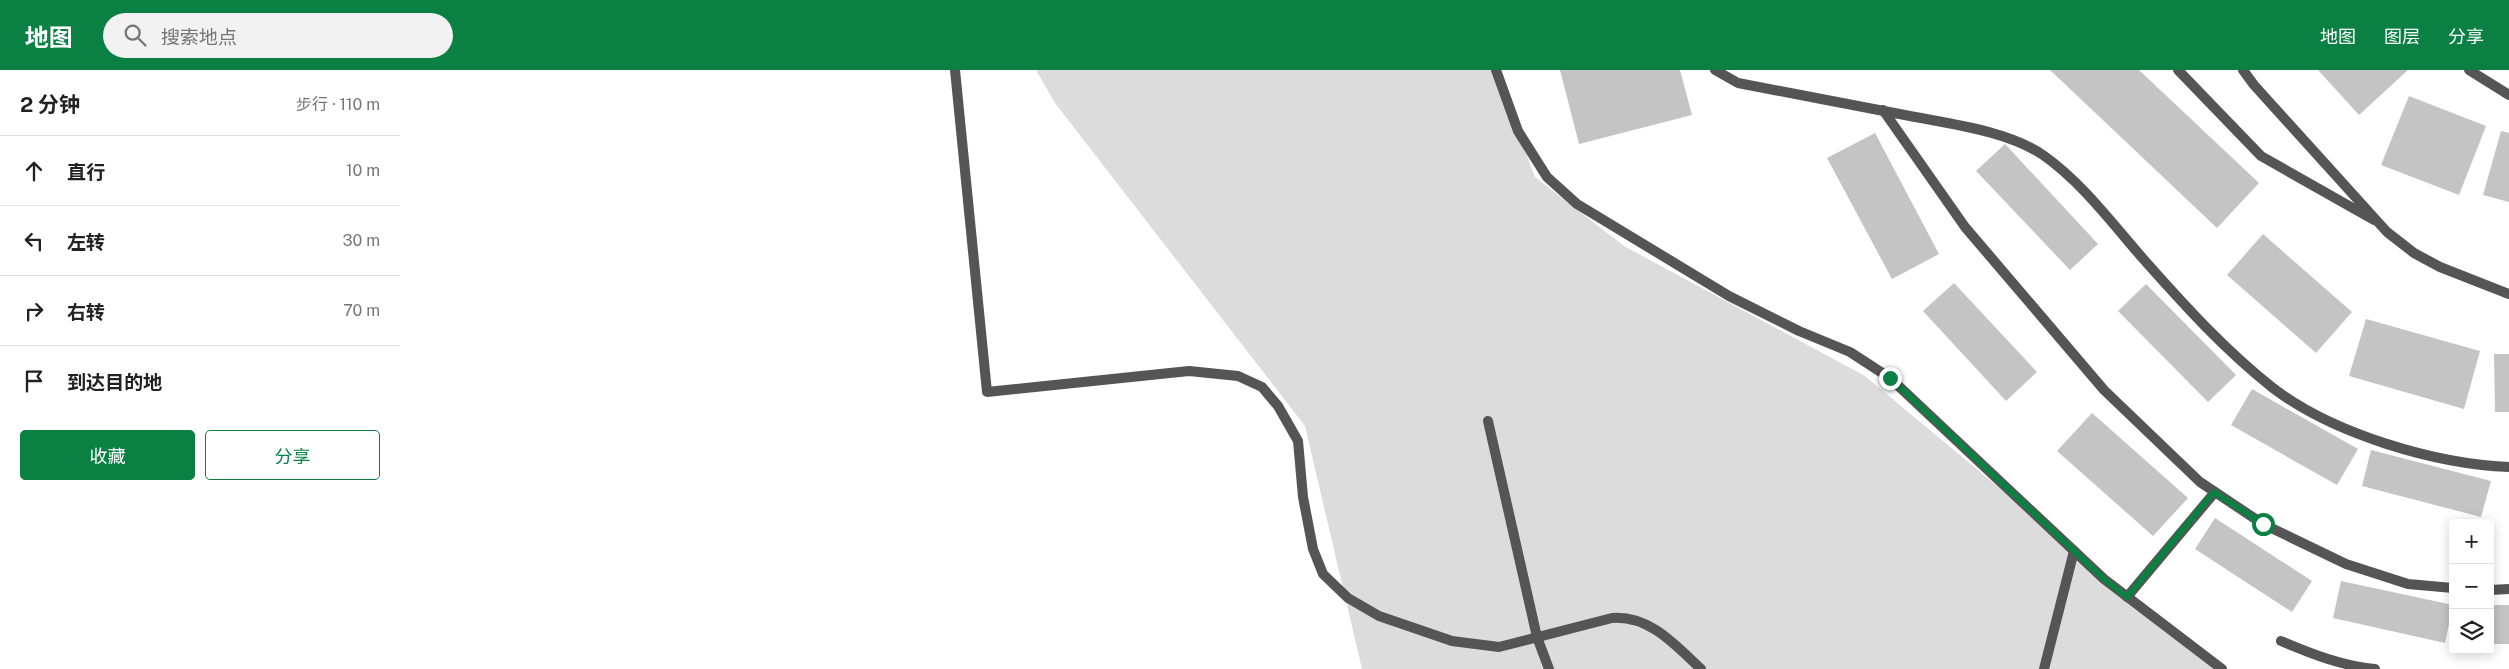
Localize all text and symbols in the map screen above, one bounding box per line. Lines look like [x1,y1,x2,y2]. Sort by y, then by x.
search box [103,13,453,58]
icon: search [121,21,149,49]
text: 地图 [25,23,73,51]
text: 搜索地点 [161,26,237,48]
text: 地图 [2320,26,2356,47]
text: 图层 [2384,26,2420,47]
text: 分享 [2448,26,2484,47]
text: 2 分钟 [20,92,80,117]
text: 步行 · 110 m [296,95,380,114]
icon: ahead [20,157,48,185]
text: 直行 [67,161,105,183]
text: 10 m [346,161,380,180]
icon: left [20,227,48,255]
text: 左转 [67,231,105,253]
text: 30 m [343,231,380,250]
icon: right [20,297,48,325]
text: 右转 [67,301,105,323]
text: 70 m [343,301,380,320]
icon: arrive [20,367,48,395]
route end [1879,367,1902,390]
text: 到达目的地 [67,371,162,393]
button: 收藏 [20,430,195,480]
button: 分享 [205,430,380,480]
route start [2252,513,2275,536]
map controls [2449,519,2494,654]
button: + [2449,519,2494,564]
button: − [2449,564,2494,609]
button: layers [2449,609,2494,654]

